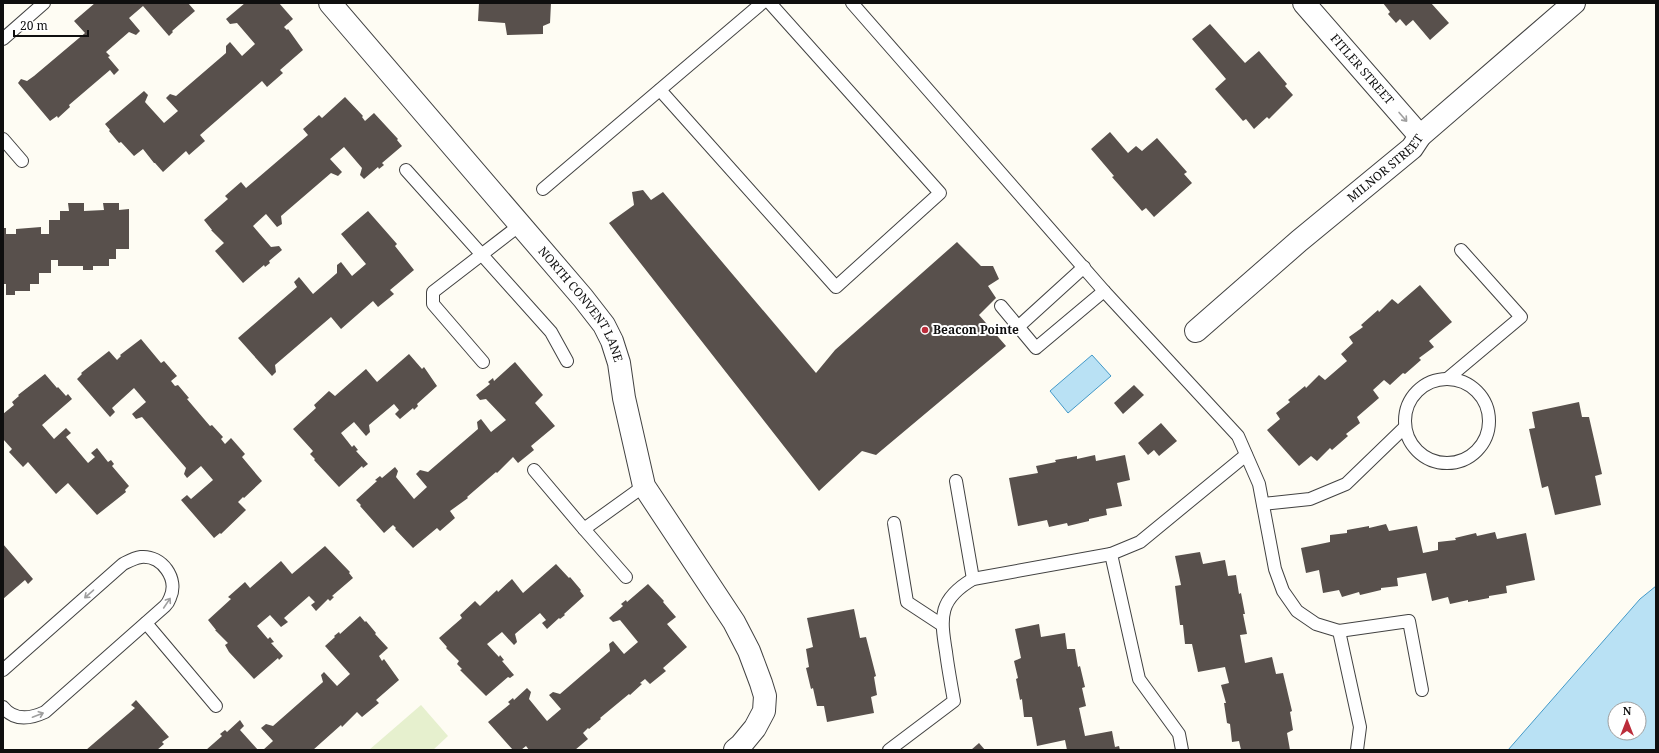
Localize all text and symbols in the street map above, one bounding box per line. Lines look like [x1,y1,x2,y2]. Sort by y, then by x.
scale bar [14,12,88,38]
text: 20 m [20,17,48,34]
street label: FITLER STREET [1327,30,1398,108]
one-way arrow [1399,111,1408,122]
street label: MILNOR STREET [1344,130,1427,206]
street label: NORTH CONVENT LANE [535,243,627,364]
place label: Beacon Pointe [933,321,1019,338]
marker: Beacon Pointe [920,325,930,335]
one-way arrow [84,589,95,598]
one-way arrow [163,597,171,608]
north arrow [1607,701,1647,741]
text: N [1623,703,1632,718]
one-way arrow [31,710,43,718]

